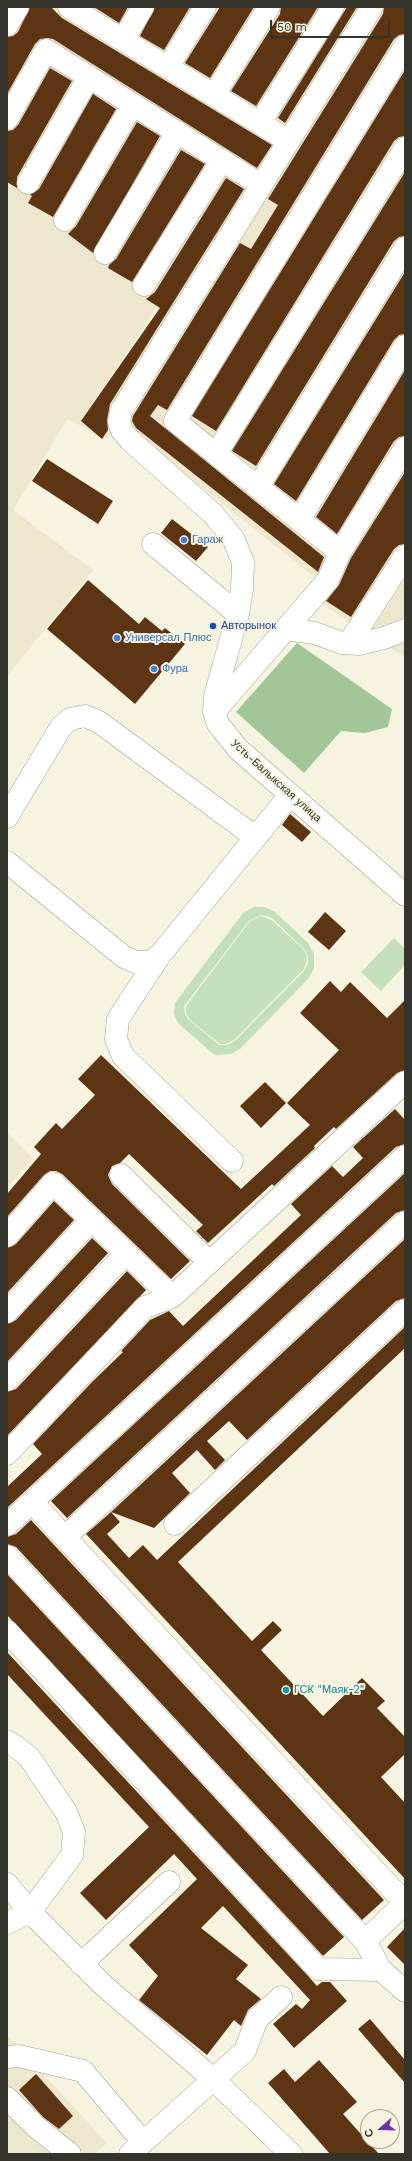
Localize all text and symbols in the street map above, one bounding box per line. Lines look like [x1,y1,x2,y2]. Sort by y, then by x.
scale bar [272,12,392,38]
text: 50 m [277,20,307,34]
place label: Гараж [192,533,223,547]
marker: Гараж [179,535,189,545]
place label: Авторынок [221,619,276,633]
marker: Авторынок [208,621,218,631]
place label: Универсал Плюс [125,631,212,645]
marker: Универсал Плюс [112,633,122,643]
place label: Фура [162,662,188,676]
marker: Фура [149,664,159,674]
street label: Усть-Балыкская улица [228,737,324,825]
place label: ГСК "Маяк-2" [294,1683,364,1697]
marker: ГСК "Маяк-2" [281,1685,291,1695]
north arrow [360,2109,400,2149]
text: С [362,2127,377,2139]

